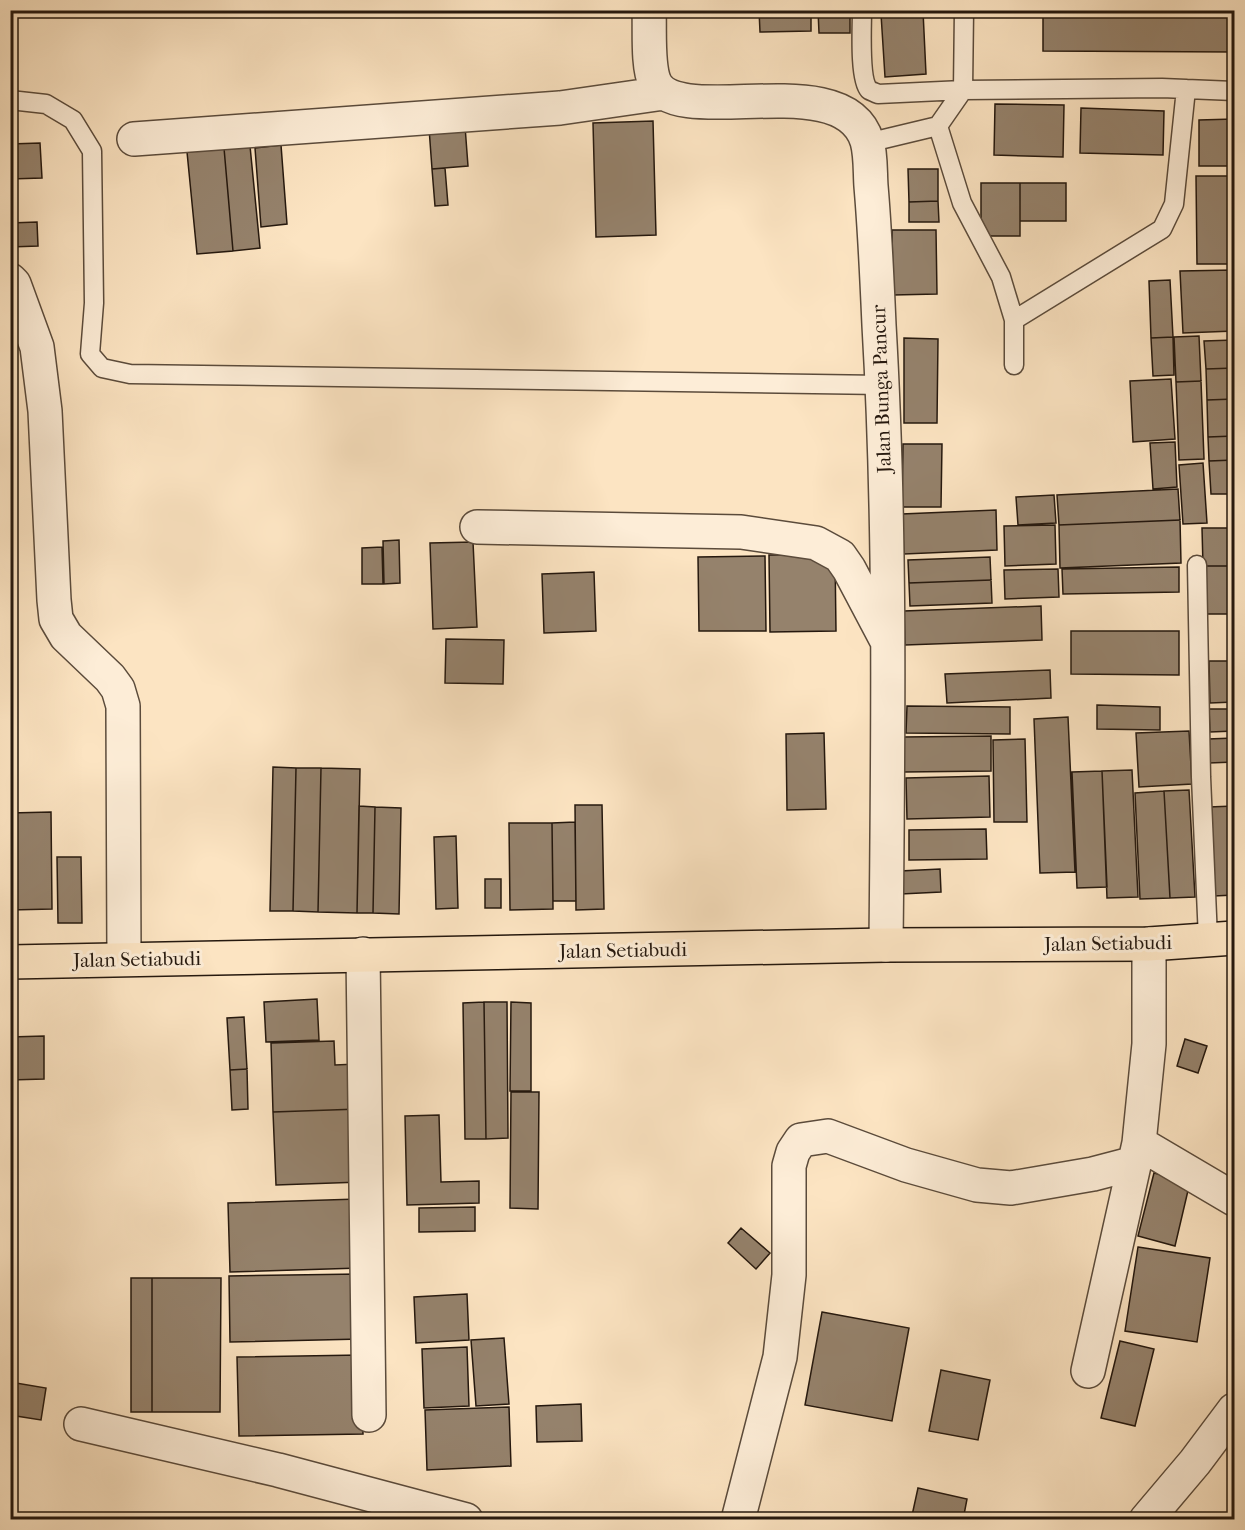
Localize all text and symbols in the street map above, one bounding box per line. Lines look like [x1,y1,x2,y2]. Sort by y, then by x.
street label: Jalan Bunga Pancur [867,304,896,476]
street label: Jalan Setiabudi [1042,931,1172,956]
street label: Jalan Setiabudi [557,938,687,963]
street label: Jalan Setiabudi [71,947,201,972]

